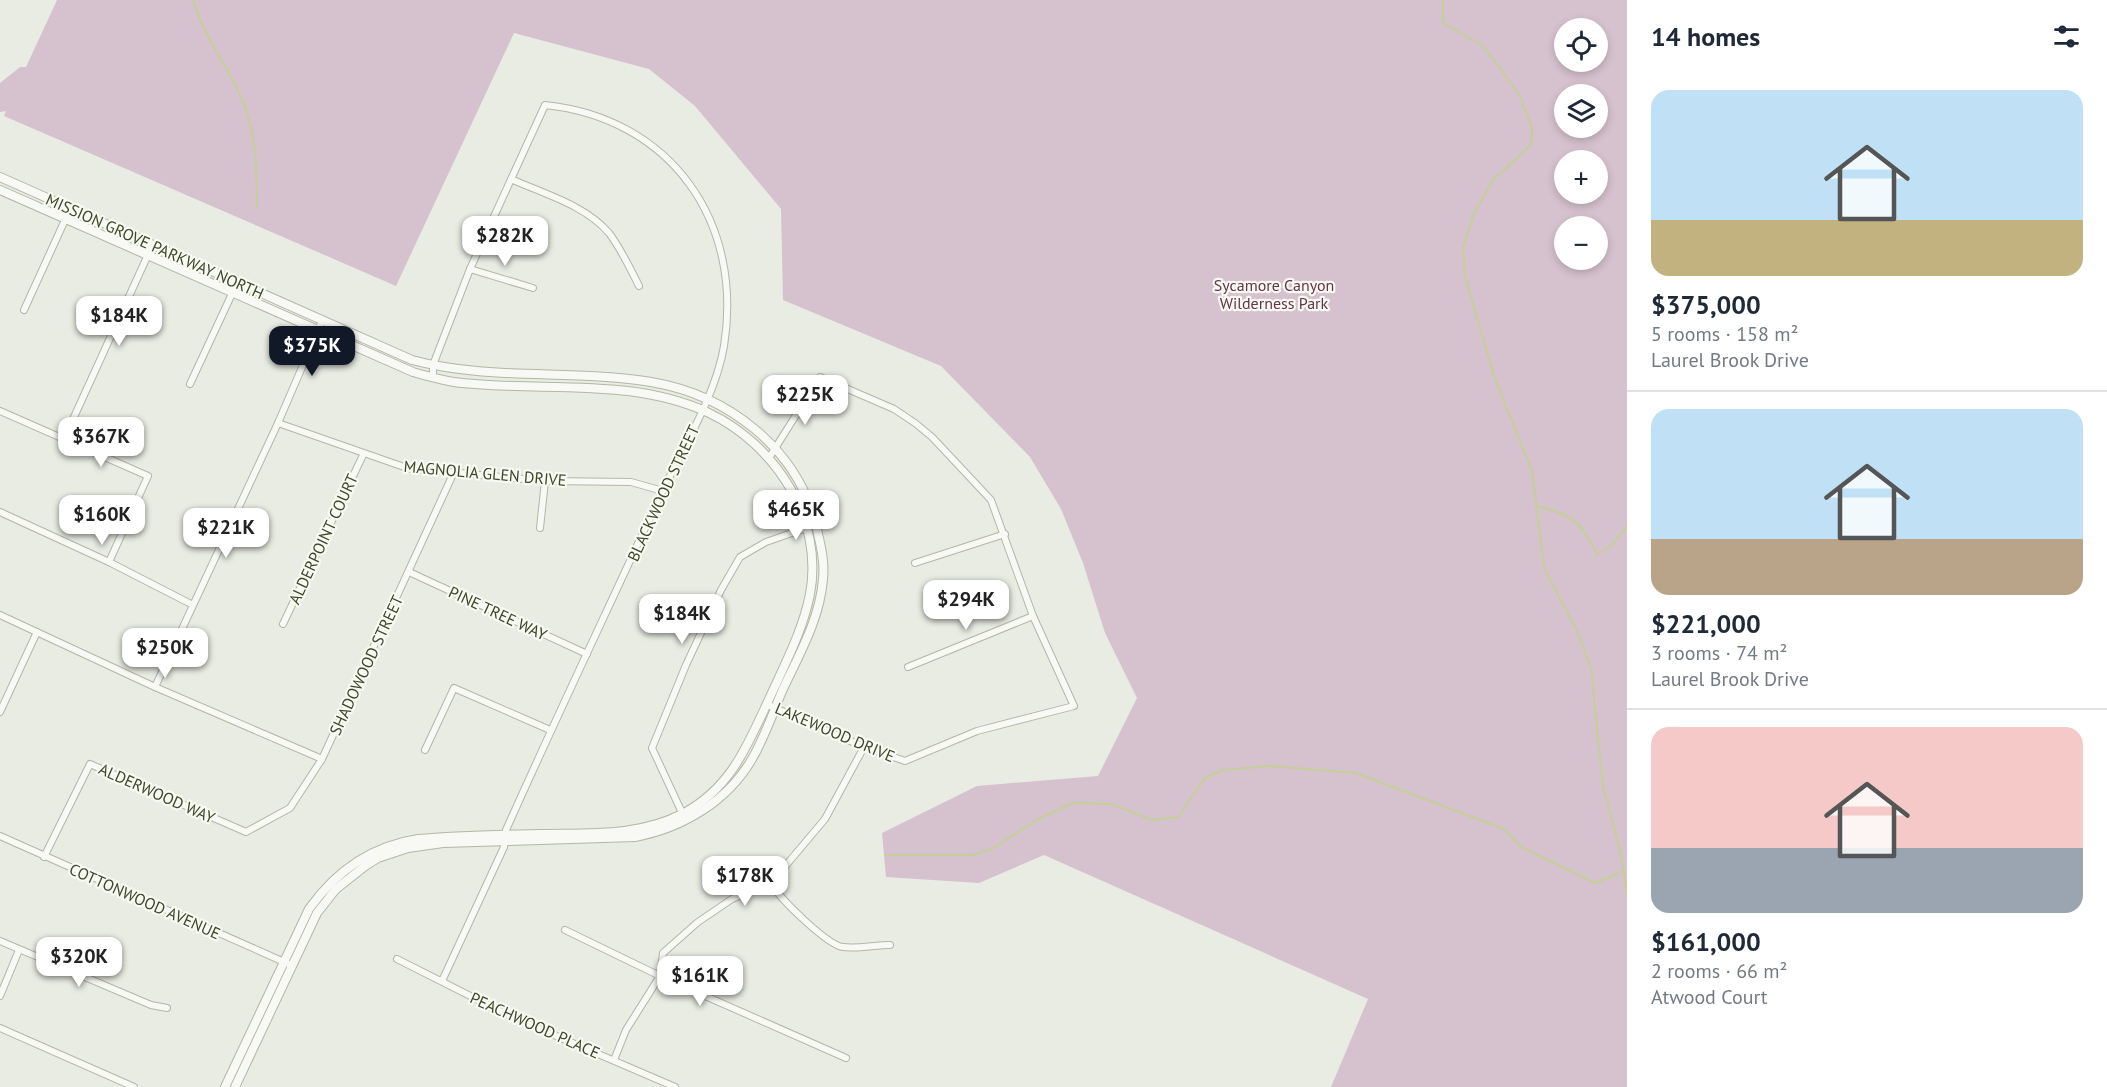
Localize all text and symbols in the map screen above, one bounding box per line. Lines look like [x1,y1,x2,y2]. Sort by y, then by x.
map controls [1554,18,1608,270]
button: locate [1554,18,1608,72]
text: 14 homes [1651,20,1760,53]
icon: filters [2050,20,2083,53]
button: layers [1554,84,1608,138]
icon: home [1813,129,1921,237]
button: + [1554,150,1608,204]
street label: MISSION GROVE PARKWAY NORTH [43,189,267,303]
pin: $282K [463,216,547,267]
button: − [1554,216,1608,270]
text: $282K [476,222,534,248]
park label: Sycamore Canyon Wilderness Park [1214,275,1334,313]
text: $375,000 [1651,288,1761,321]
pin: $184K [77,296,161,347]
text: $184K [90,302,148,328]
text: 5 rooms · 158 m² [1651,321,1798,347]
pin: $375K [270,326,354,377]
text: $375K [283,332,341,358]
text: Laurel Brook Drive [1651,347,1809,373]
pin: $225K [763,375,847,426]
text: $225K [776,381,834,407]
pin: $367K [59,417,143,468]
street label: BLACKWOOD STREET [623,422,703,564]
text: $367K [72,423,130,449]
icon: home [1813,448,1921,556]
street label: MAGNOLIA GLEN DRIVE [403,456,567,490]
street label: ALDERPOINT COURT [284,471,362,607]
pin: $465K [754,490,838,541]
pin: $160K [60,495,144,546]
text: $465K [767,496,825,522]
text: $160K [73,501,131,527]
pin: $221K [184,508,268,559]
text: $221K [197,514,255,540]
pin: $294K [924,580,1008,631]
street label: PINE TREE WAY [446,581,550,645]
text: $294K [937,586,995,612]
street label: SHADOWOOD STREET [325,592,407,738]
pin: $184K [640,594,724,645]
text: $184K [653,600,711,626]
text: $221,000 [1651,607,1761,640]
pin: $250K [123,628,207,679]
text: $250K [136,634,194,660]
text: 3 rooms · 74 m² [1651,640,1787,666]
text: Laurel Brook Drive [1651,666,1809,692]
street label: LAKEWOOD DRIVE [772,698,898,766]
street label: ALDERWOOD WAY [96,758,218,828]
icon: home [1813,766,1921,874]
pin: $178K [703,856,787,907]
street label: COTTONWOOD AVENUE [66,859,224,943]
text: $178K [716,862,774,888]
text: $161,000 [1651,925,1761,958]
pin: $320K [37,937,121,988]
text: $320K [50,943,108,969]
pin: $161K [658,956,742,1007]
text: 2 rooms · 66 m² [1651,958,1787,984]
text: $161K [671,962,729,988]
text: Atwood Court [1651,984,1768,1010]
street label: PEACHWOOD PLACE [467,987,603,1063]

